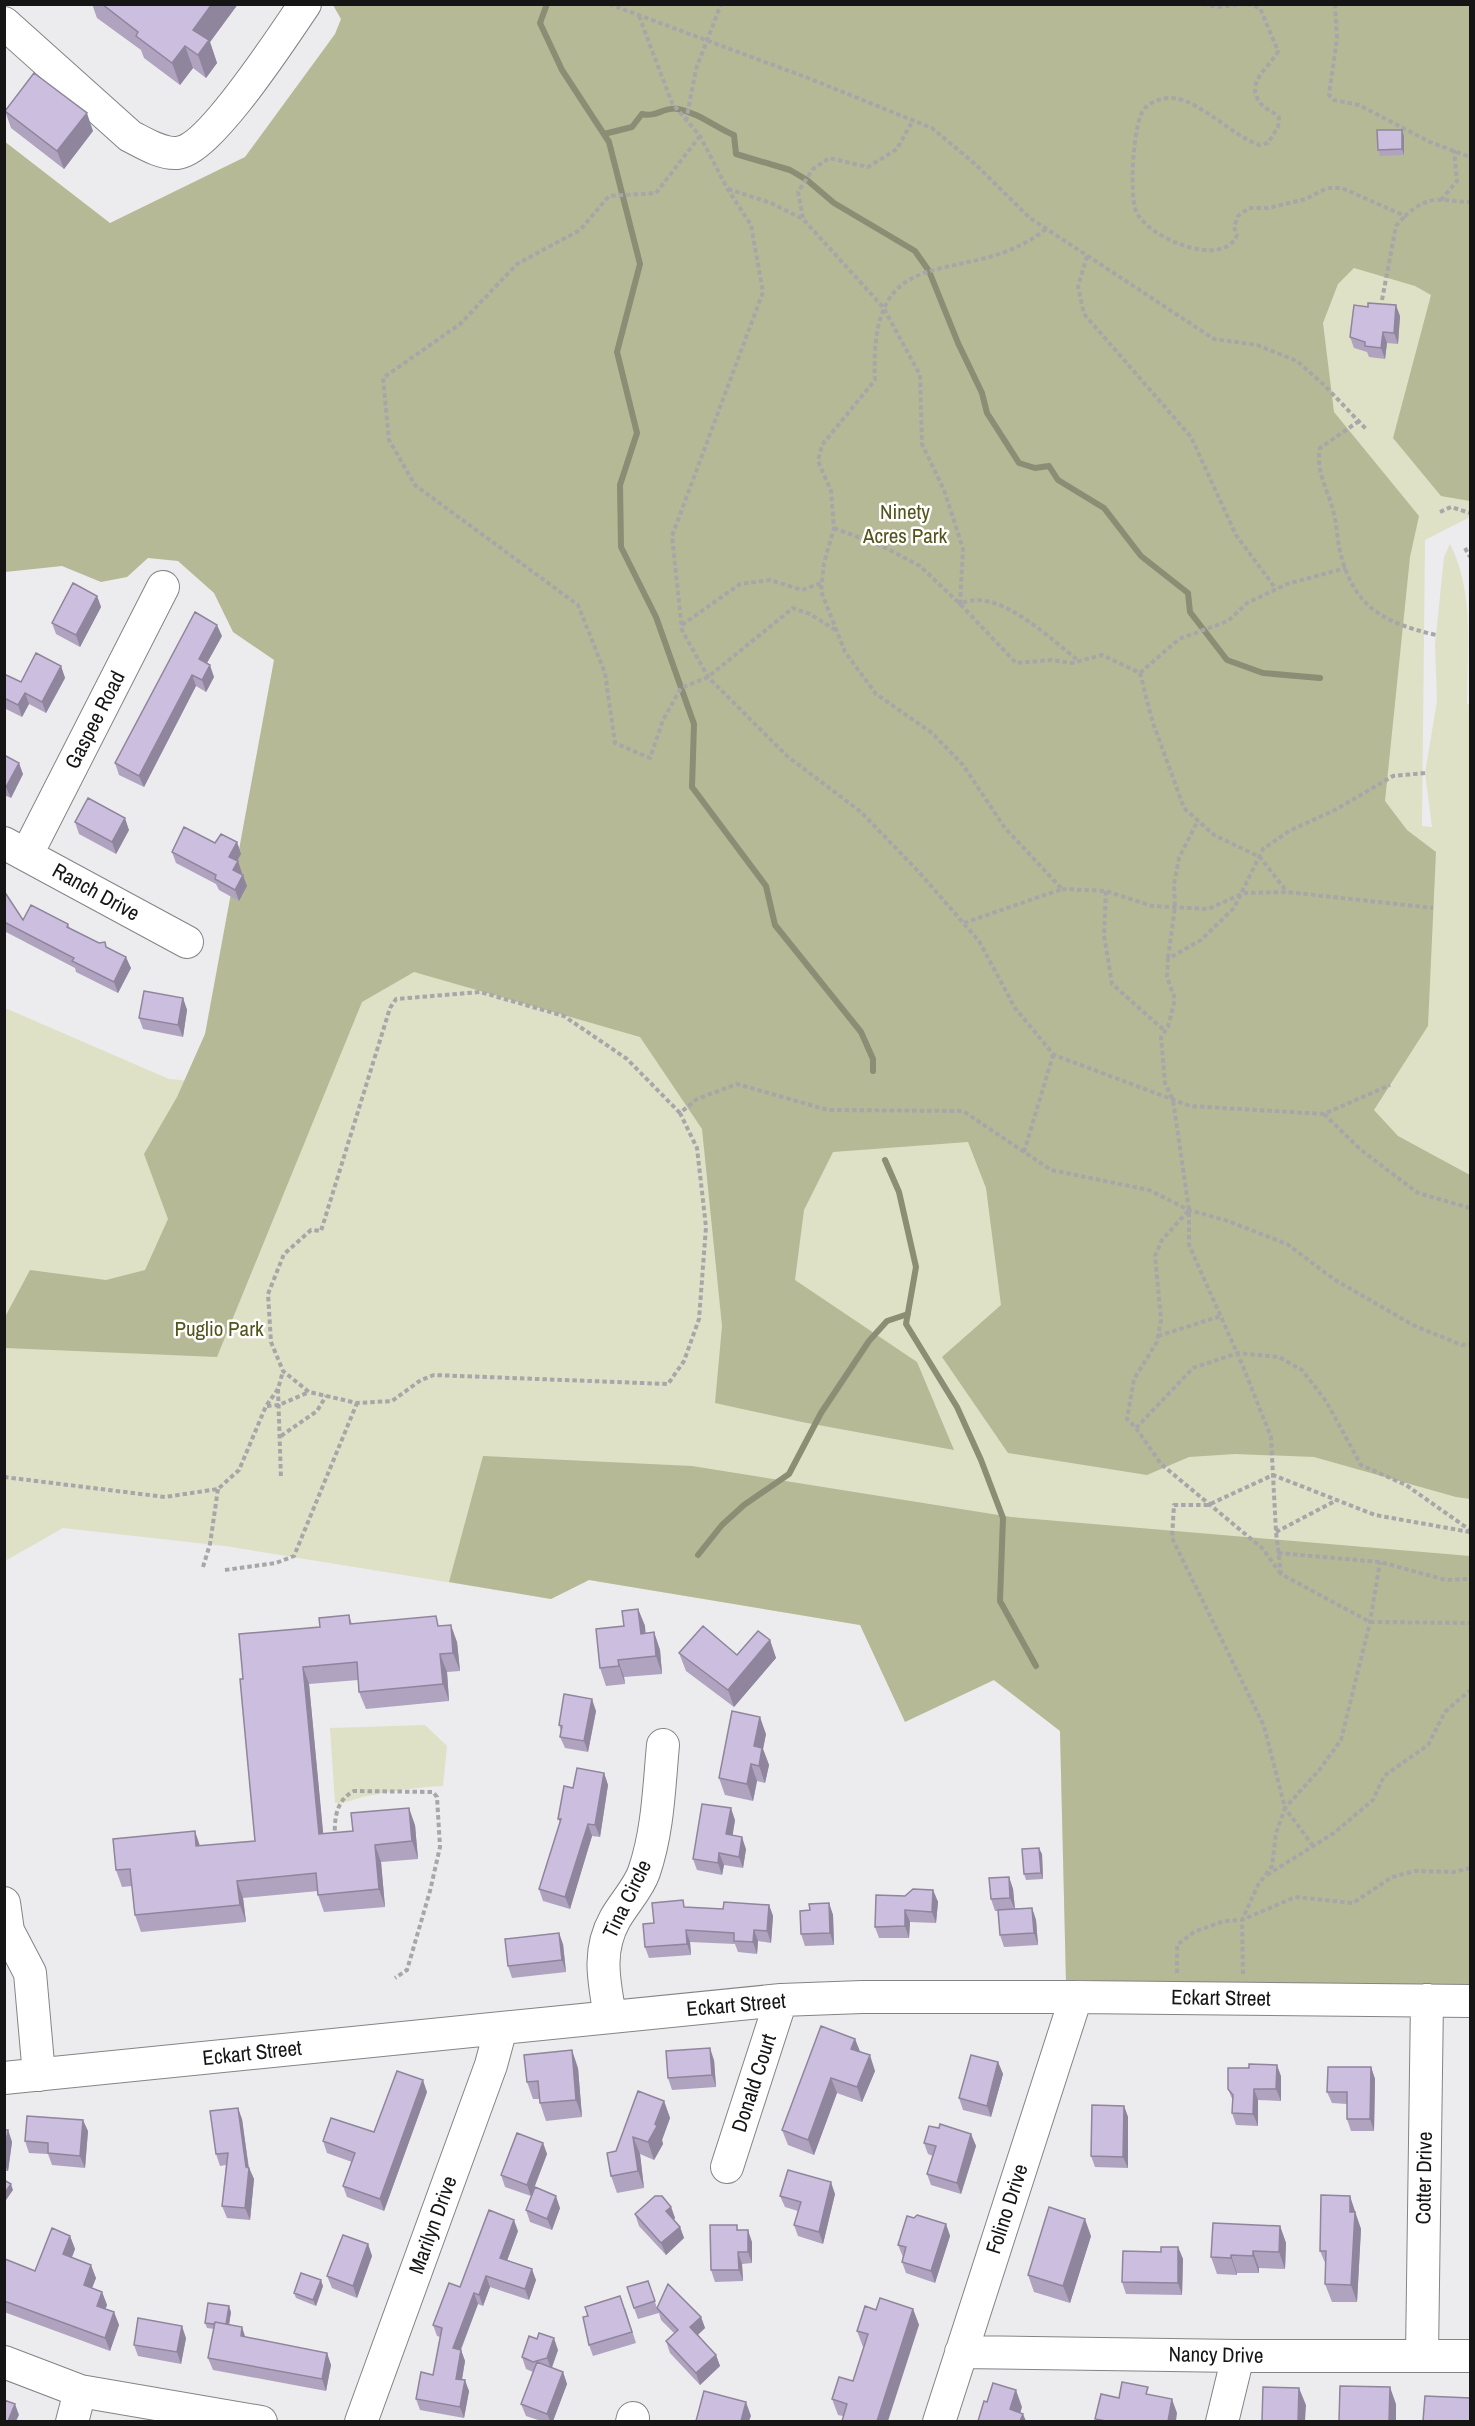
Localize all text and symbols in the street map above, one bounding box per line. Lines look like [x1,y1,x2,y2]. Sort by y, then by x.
park label: Ninety Acres Park [862,497,947,550]
street label: Gaspee Road [58,666,132,774]
street label: Ranch Drive [47,856,145,927]
park label: Puglio Park [174,1314,264,1343]
street label: Tina Circle [595,1855,658,1943]
street label: Eckart Street [1171,1982,1271,2013]
street label: Eckart Street [685,1986,787,2023]
street label: Donald Court [724,2030,783,2136]
street label: Eckart Street [201,2033,303,2072]
street label: Cotter Drive [1408,2131,1439,2225]
street label: Folino Drive [978,2160,1035,2258]
street label: Marilyn Drive [401,2172,464,2278]
street label: Nancy Drive [1168,2339,1264,2370]

